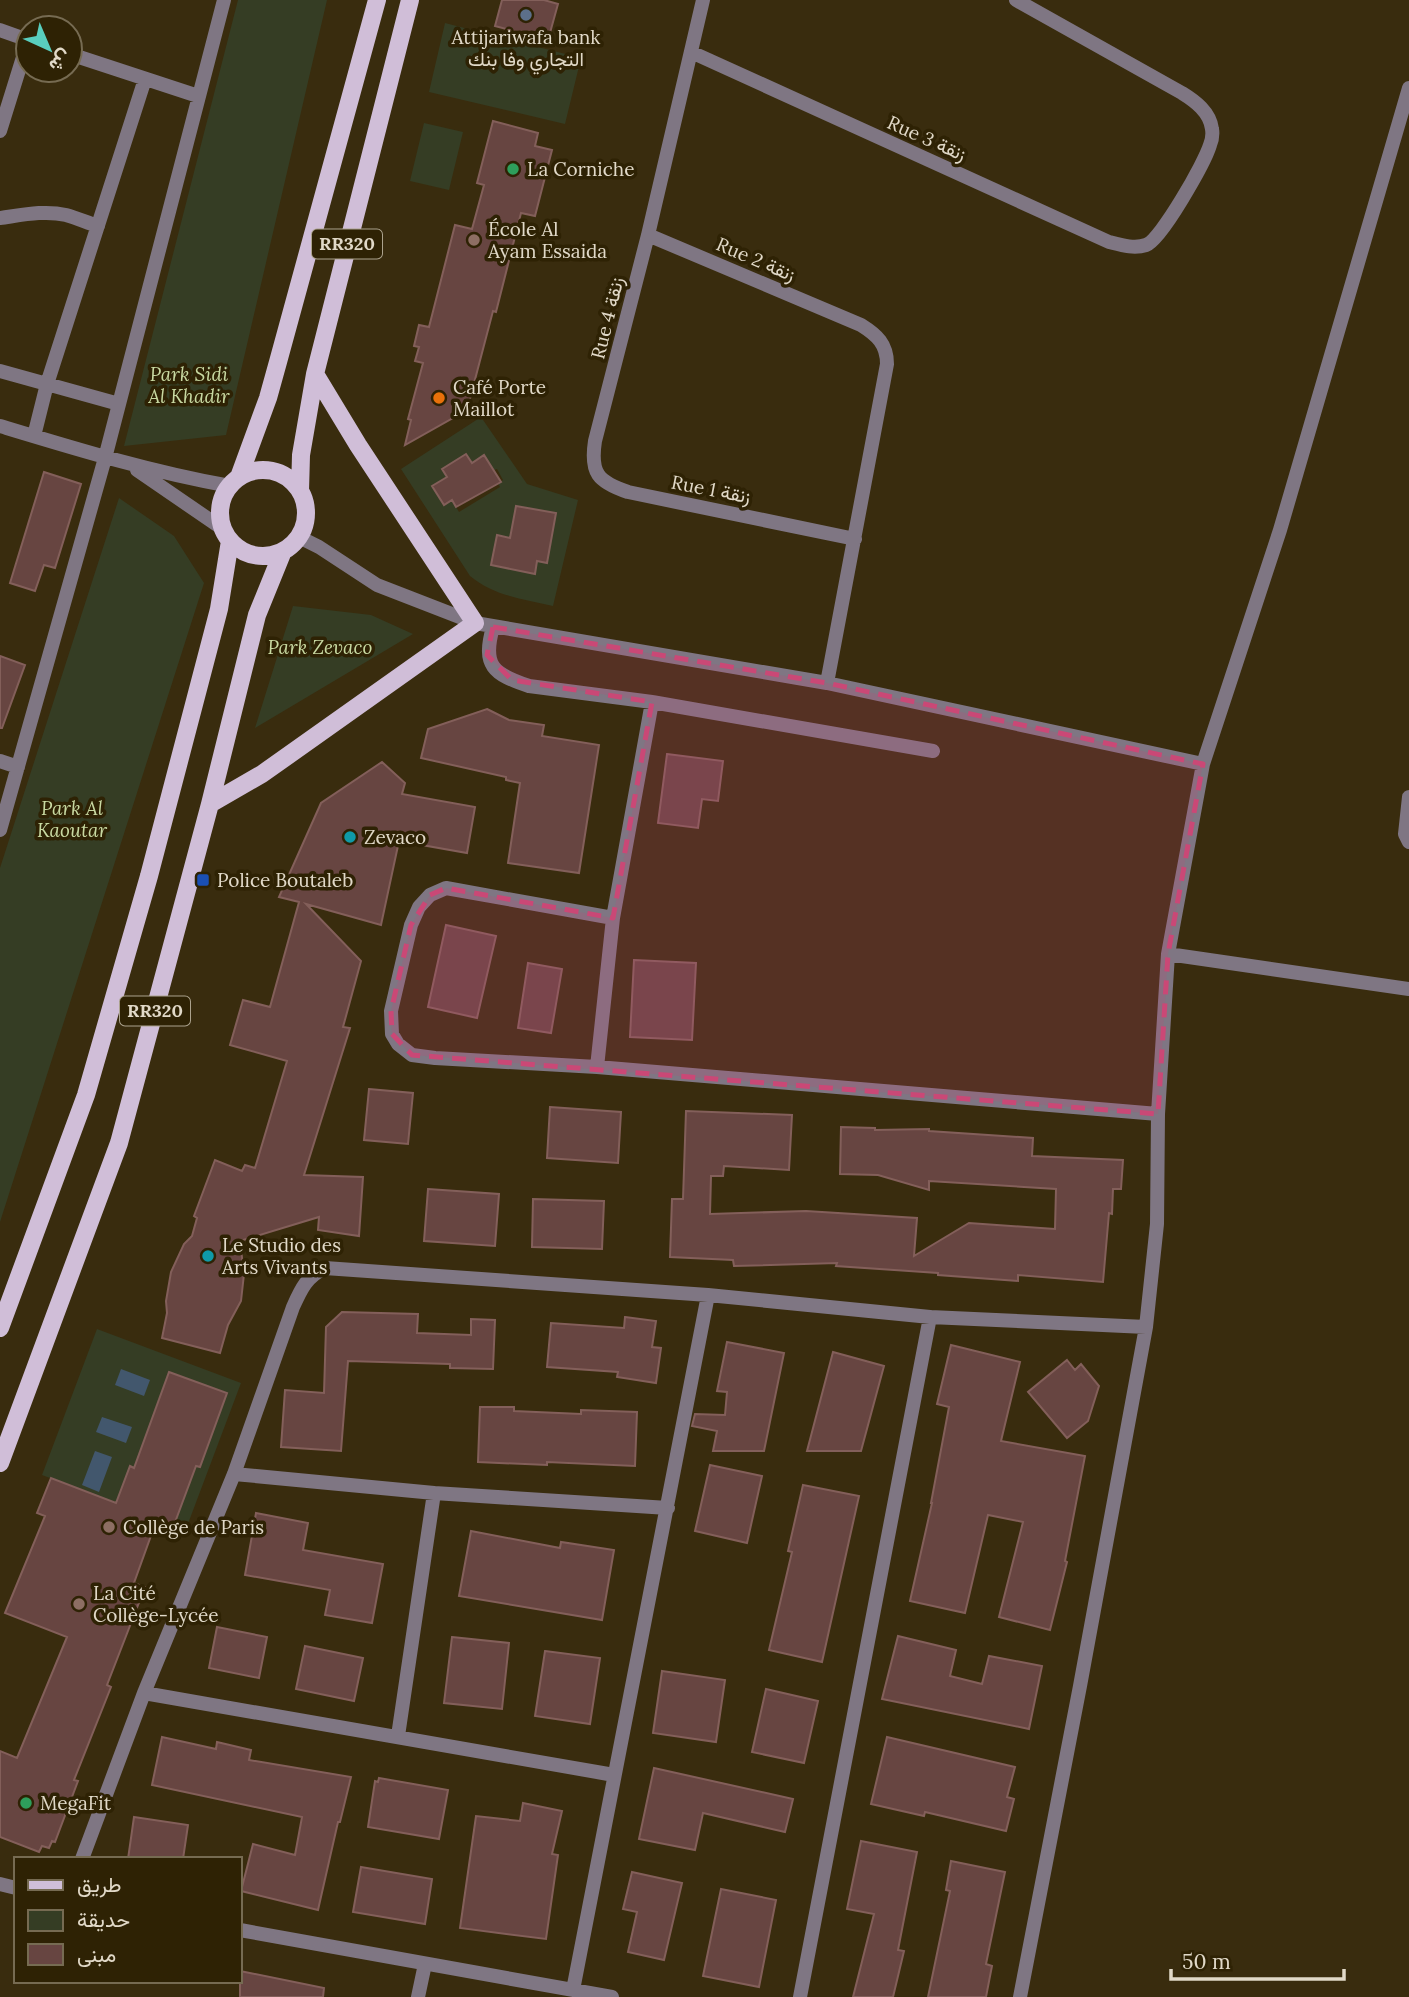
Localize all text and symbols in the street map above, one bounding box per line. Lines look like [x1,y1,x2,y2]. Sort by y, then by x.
marker: Attijariwafa bank التجاري وفا بنك [518,7,534,23]
north arrow [14,14,84,84]
place label: Attijariwafa bank التجاري وفا بنك [451,25,601,75]
text: ش [44,45,77,78]
street label: Rue 3 زنقة [884,110,970,166]
place label: La Corniche [527,157,634,181]
marker: La Corniche [505,161,521,177]
place label: École Al Ayam Essaida [487,217,607,263]
road number: RR320 [312,230,382,258]
marker: École Al Ayam Essaida [466,232,482,248]
street label: Rue 2 زنقة [713,232,799,286]
street label: Rue 4 زنقة [585,274,629,362]
park label: Park Sidi Al Khadir [147,362,230,408]
place label: Café Porte Maillot [453,375,546,421]
marker: Café Porte Maillot [431,390,447,406]
street label: Rue 1 زنقة [669,470,753,508]
park label: Park Zevaco [268,635,373,659]
park label: Park Al Kaoutar [37,796,107,842]
place label: Zevaco [364,825,426,849]
marker: Zevaco [342,829,358,845]
place label: Police Boutaleb [217,868,353,892]
marker: Police Boutaleb [195,872,211,888]
road number: RR320 [120,996,190,1026]
place label: Le Studio des Arts Vivants [221,1233,341,1279]
marker: Le Studio des Arts Vivants [200,1248,216,1264]
place label: Collège de Paris [123,1515,264,1539]
marker: Collège de Paris [101,1519,117,1535]
place label: La Cité Collège-Lycée [93,1581,219,1627]
marker: La Cité Collège-Lycée [71,1596,87,1612]
place label: MegaFit [40,1791,112,1815]
marker: MegaFit [18,1795,34,1811]
legend [14,1857,242,1983]
text: طريق [77,1871,122,1898]
text: حديقة [77,1906,130,1933]
scale bar [1171,1938,1344,1982]
text: مبنى [77,1941,116,1968]
text: 50 m [1182,1948,1231,1975]

